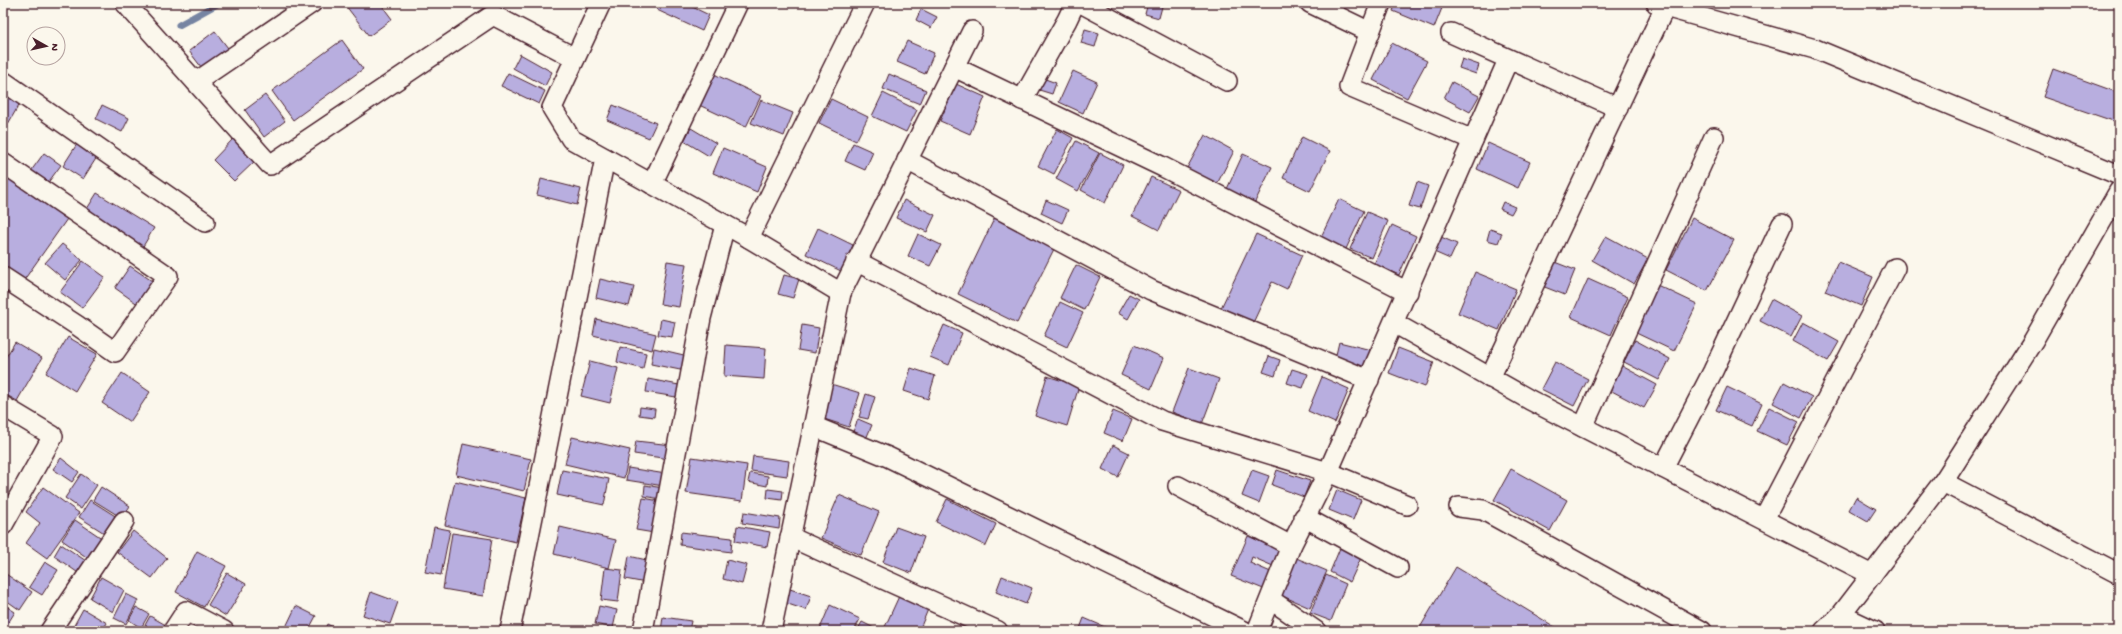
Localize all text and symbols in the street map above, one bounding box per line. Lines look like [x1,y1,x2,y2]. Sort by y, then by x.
north arrow [26,26,66,66]
text: N [47,43,60,52]

